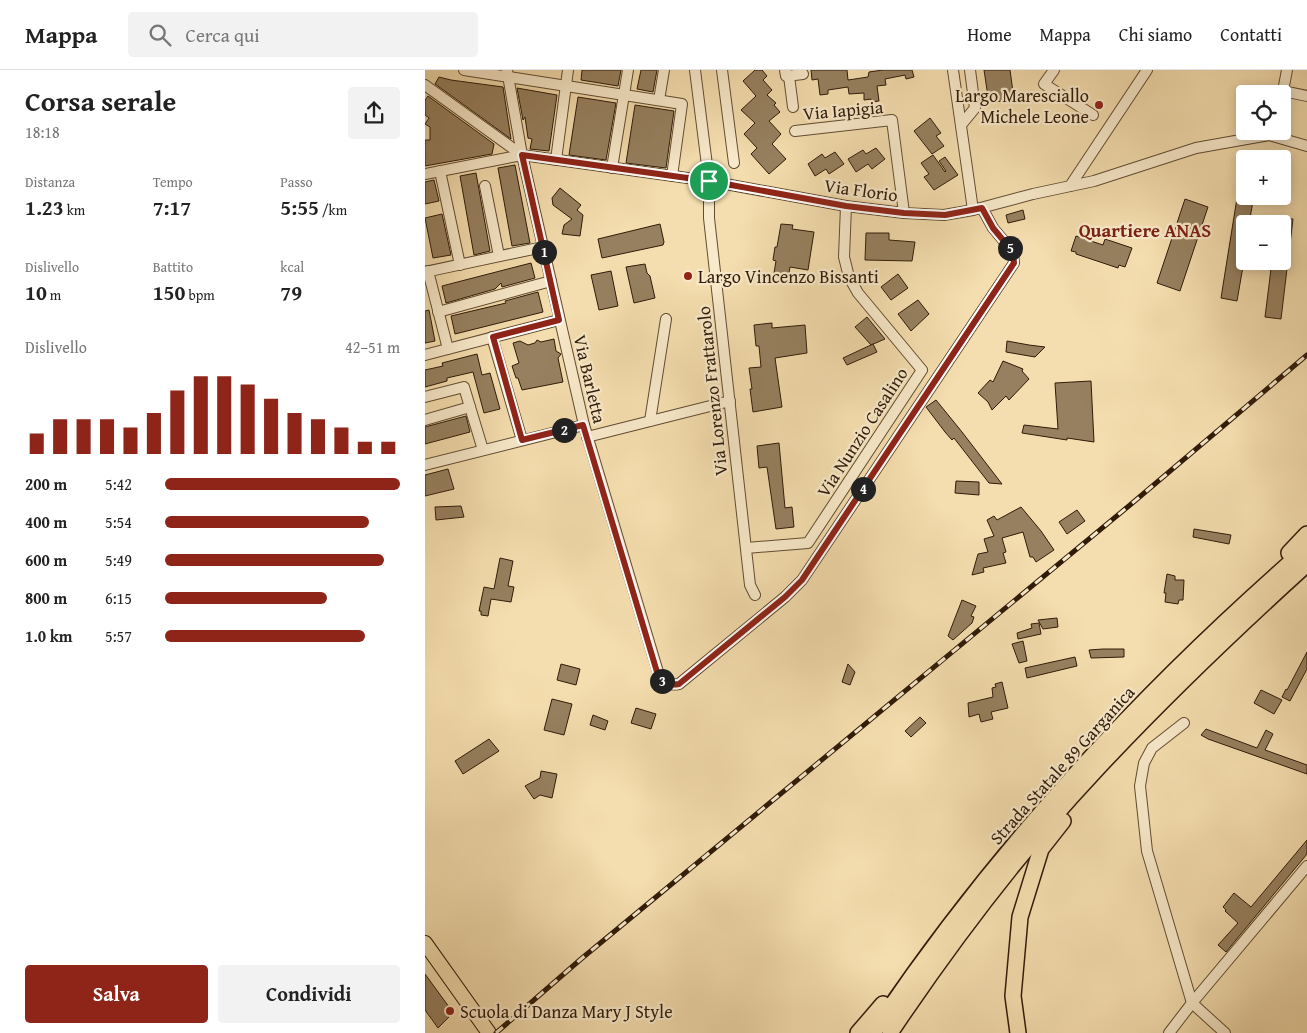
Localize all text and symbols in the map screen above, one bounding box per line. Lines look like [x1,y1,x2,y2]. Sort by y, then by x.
search box [128,12,478,57]
text: Mappa [25,17,98,52]
icon: search [146,21,174,49]
text: Cerca qui [186,21,260,49]
text: Home [967,21,1012,48]
text: Mappa [1040,21,1091,48]
text: Chi siamo [1119,21,1192,48]
text: Contatti [1220,21,1282,48]
text: Corsa serale [25,80,176,121]
place label: Largo Maresciallo Michele Leone [955,82,1089,130]
map controls [1236,85,1291,270]
button: locate [1236,85,1291,140]
button: share [348,87,400,139]
street label: Via Iapigia [802,93,885,127]
marker: Largo Maresciallo Michele Leone [1093,99,1105,111]
text: 18:18 [25,120,60,144]
button: + [1236,150,1291,205]
pin [688,160,730,202]
icon: arrive [695,167,723,195]
street label: Via Florio [822,171,900,209]
text: Distanza [25,172,75,192]
text: Tempo [153,172,193,192]
text: Passo [280,172,313,192]
text: 1.23 [25,192,64,223]
text: 7:17 [153,192,191,223]
text: 5:55 [280,192,319,223]
text: km [64,200,85,220]
text: /km [319,200,347,220]
button: − [1236,215,1291,270]
district label: Quartiere ANAS [1079,216,1211,244]
pin: 5 [997,236,1023,260]
text: 5 [1007,238,1014,258]
pin: 1 [531,240,557,264]
text: 1 [541,242,548,262]
text: Dislivello [25,257,79,277]
text: Battito [153,257,193,277]
text: kcal [280,257,304,277]
place label: Largo Vincenzo Bissanti [698,263,879,290]
marker: Largo Vincenzo Bissanti [682,270,694,282]
text: 10 [25,277,47,308]
text: 150 [153,277,185,308]
text: 79 [280,277,302,308]
text: m [47,285,61,305]
text: bpm [185,285,215,305]
street label: Via Lorenzo Frattarolo [690,305,734,477]
street label: Via Barletta [567,332,613,426]
text: Dislivello [25,335,87,359]
text: 42–51 m [345,335,400,359]
street label: Via Nunzio Casalino [810,362,914,502]
pin: 2 [551,418,577,442]
text: 2 [561,420,568,440]
text: 200 m [25,472,67,496]
text: 5:42 [105,472,132,496]
pin: 4 [851,476,875,502]
text: 4 [860,479,867,499]
text: 400 m [25,510,67,534]
text: 5:54 [105,510,132,534]
text: 600 m [25,548,67,572]
text: 5:49 [105,548,132,572]
text: 800 m [25,586,67,610]
text: 6:15 [105,586,132,610]
text: 1.0 km [25,624,72,648]
text: 5:57 [105,624,132,648]
pin: 3 [649,668,675,694]
text: 3 [659,671,666,691]
street label: Strada Statale 89 Garganica [983,679,1141,851]
button: Salva [25,965,208,1023]
button: Condividi [218,965,400,1023]
place label: Scuola di Danza Mary J Style [460,998,673,1025]
marker: Scuola di Danza Mary J Style [444,1005,456,1017]

